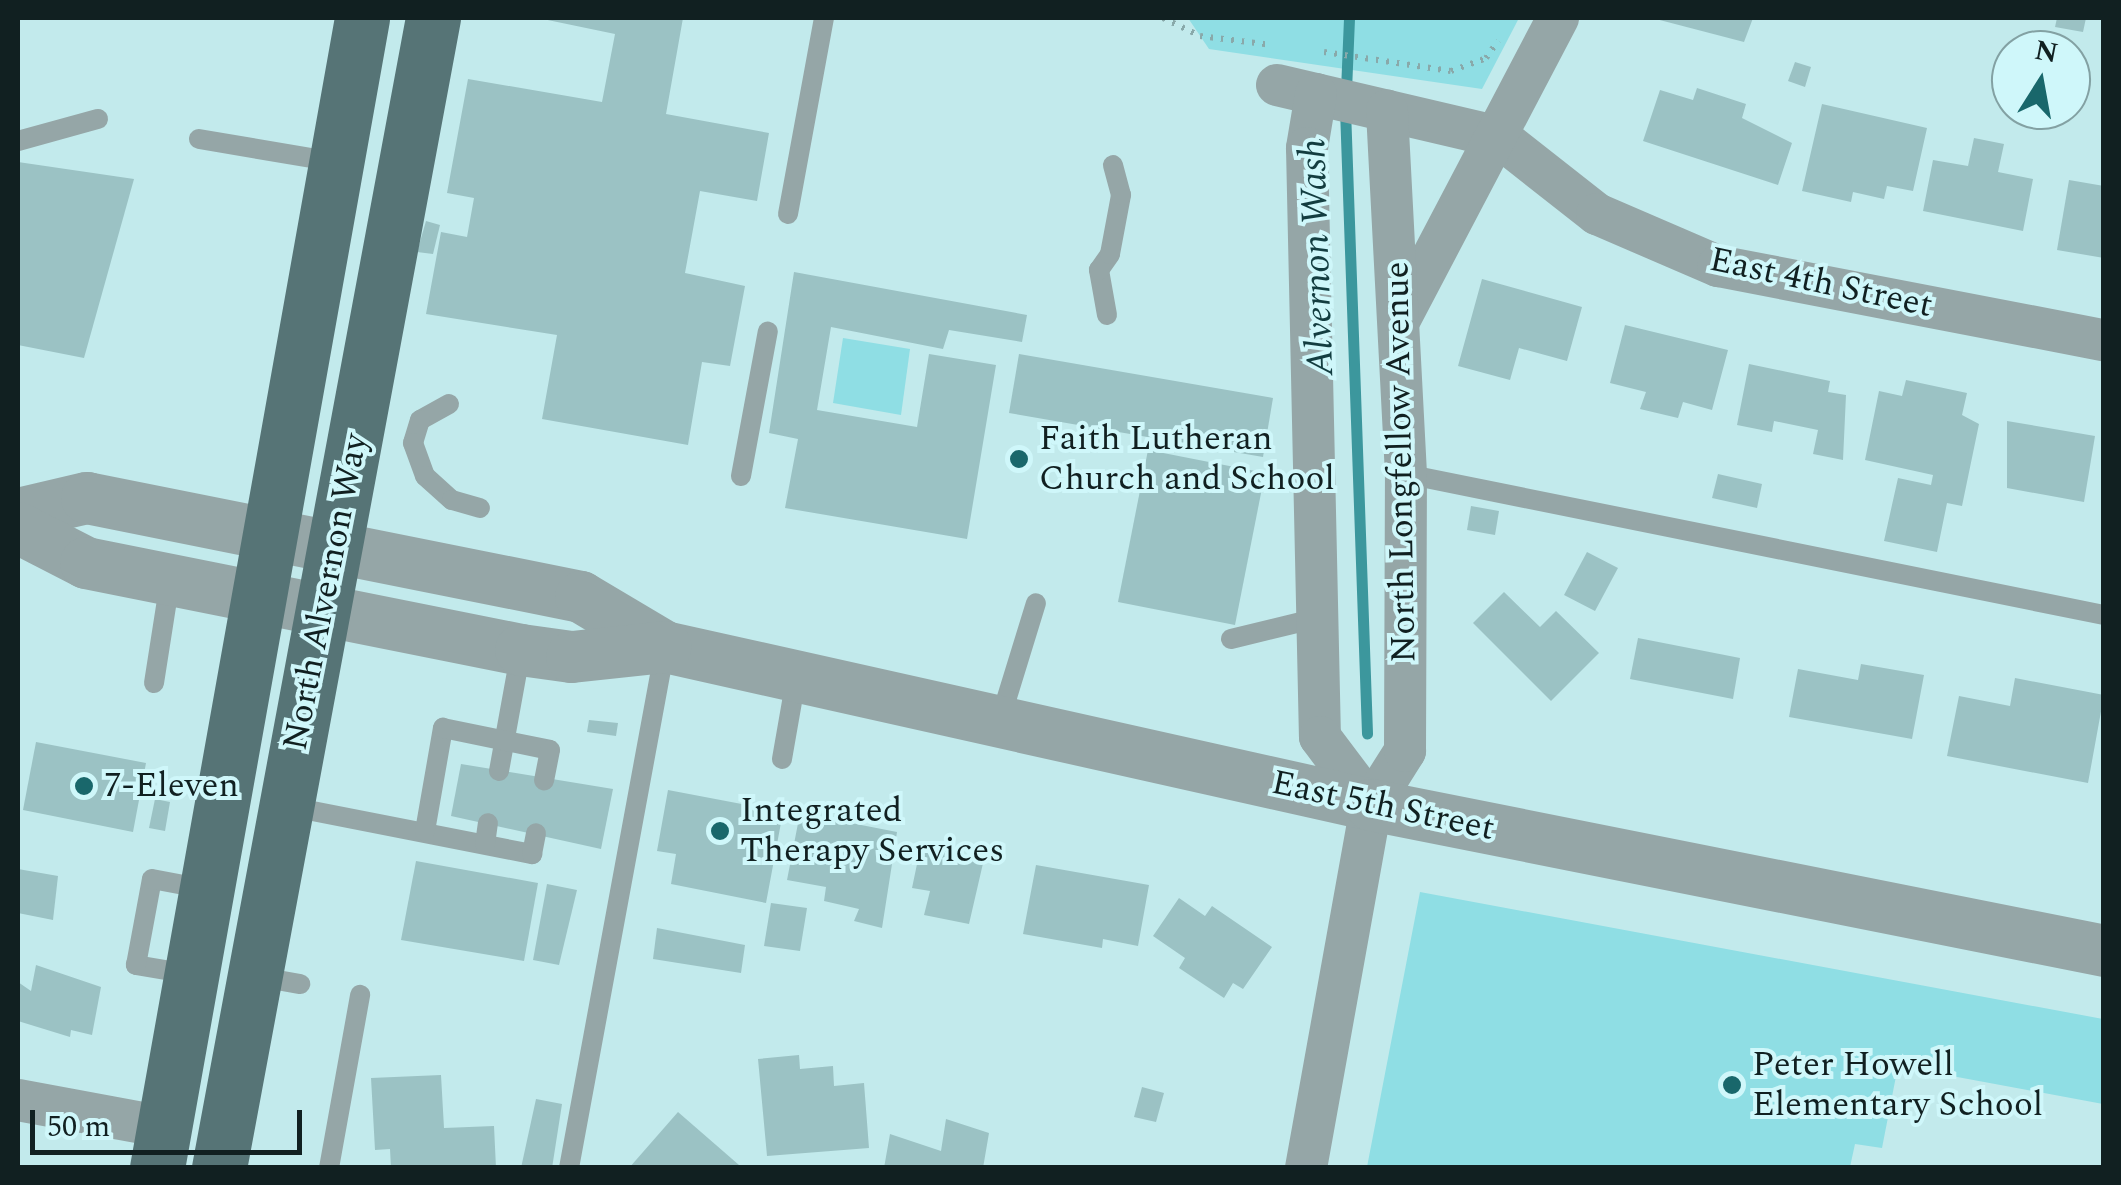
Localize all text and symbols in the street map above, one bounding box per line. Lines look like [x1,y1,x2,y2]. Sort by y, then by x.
text: N [2031,29,2062,75]
north arrow [1991,30,2091,130]
water label: Alvernon Wash [1291,138,1345,376]
street label: East 4th Street [1706,239,1936,327]
street label: North Longfellow Avenue [1377,261,1425,663]
place label: Faith Lutheran Church and School [1039,418,1335,500]
street label: North Alvernon Way [275,430,377,754]
marker: Faith Lutheran Church and School [1008,448,1030,470]
street label: East 5th Street [1268,762,1498,850]
place label: 7-Eleven [104,765,239,807]
marker: 7-Eleven [73,775,95,797]
place label: Integrated Therapy Services [740,790,1004,872]
marker: Integrated Therapy Services [709,820,731,842]
place label: Peter Howell Elementary School [1752,1044,2043,1126]
marker: Peter Howell Elementary School [1721,1074,1743,1096]
scale bar [35,1090,308,1152]
text: 50 m [47,1104,110,1150]

